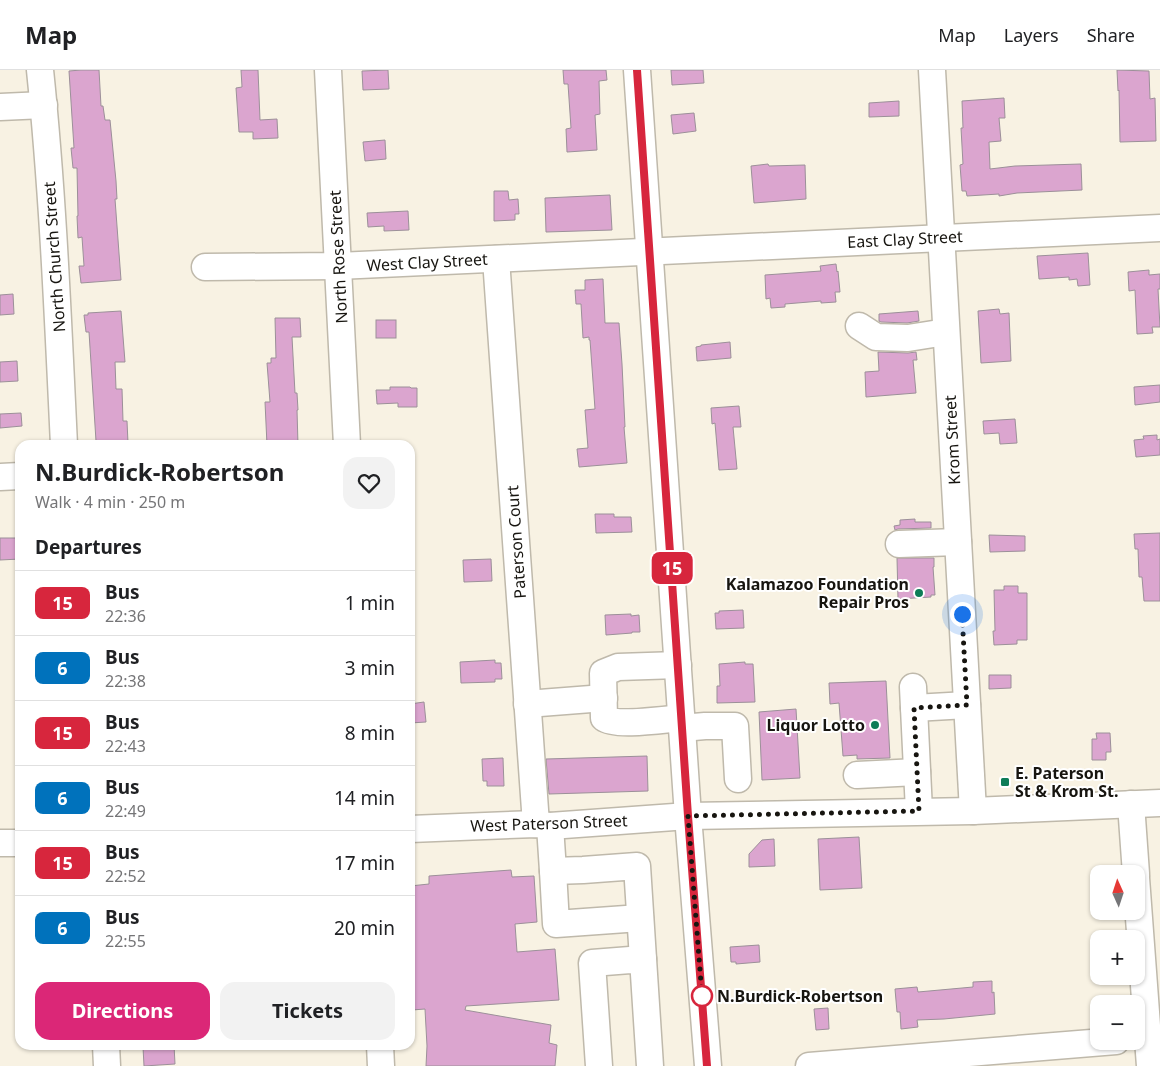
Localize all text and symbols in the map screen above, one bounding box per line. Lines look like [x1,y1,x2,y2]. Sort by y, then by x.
text: Map [25,18,77,51]
text: Map [938,23,976,47]
text: Layers [1004,23,1059,47]
text: Share [1087,23,1135,47]
street label: North Church Street [38,181,70,333]
street label: North Rose Street [324,190,352,324]
street label: East Clay Street [847,225,964,253]
street label: West Clay Street [366,248,488,276]
street label: Krom Street [939,394,965,485]
text: N.Burdick-Robertson [35,455,284,488]
button: heart [343,457,395,509]
street label: Paterson Court [501,484,531,599]
text: Walk · 4 min · 250 m [35,491,185,513]
text: Departures [35,534,142,560]
line badge: 15 [650,552,694,584]
text: 15 [662,556,682,580]
place label: Kalamazoo Foundation Repair Pros [726,573,909,613]
text: Bus [105,579,140,605]
marker: Kalamazoo Foundation Repair Pros [913,587,925,599]
text: 1 min [345,590,395,616]
text: 15 [52,591,73,615]
your location [950,602,975,627]
text: 22:36 [105,605,146,627]
text: Bus [105,644,140,670]
text: 3 min [345,655,395,681]
text: 6 [57,656,68,680]
text: 22:38 [105,670,146,692]
text: Bus [105,709,140,735]
place label: Liquor Lotto [767,714,865,736]
marker: Liquor Lotto [869,719,881,731]
text: 8 min [345,720,395,746]
text: 15 [52,721,73,745]
text: 22:43 [105,735,146,757]
place label: E. Paterson St & Krom St. [1015,762,1119,802]
text: Bus [105,774,140,800]
marker: E. Paterson St & Krom St. [999,776,1011,788]
text: 14 min [334,785,395,811]
text: 6 [57,786,68,810]
text: 22:49 [105,800,146,822]
street label: West Paterson Street [470,809,628,837]
text: Bus [105,839,140,865]
text: 17 min [334,850,395,876]
text: 15 [52,851,73,875]
text: 22:52 [105,865,146,887]
north arrow [1090,865,1145,920]
map controls [1090,865,1145,1050]
text: Bus [105,904,140,930]
text: 20 min [334,915,395,941]
text: 6 [57,916,68,940]
text: 22:55 [105,930,146,952]
button: + [1090,930,1145,985]
button: Directions [35,982,210,1040]
button: Tickets [220,982,395,1040]
marker: N.Burdick-Robertson [691,985,713,1007]
place label: N.Burdick-Robertson [717,985,883,1007]
button: − [1090,995,1145,1050]

